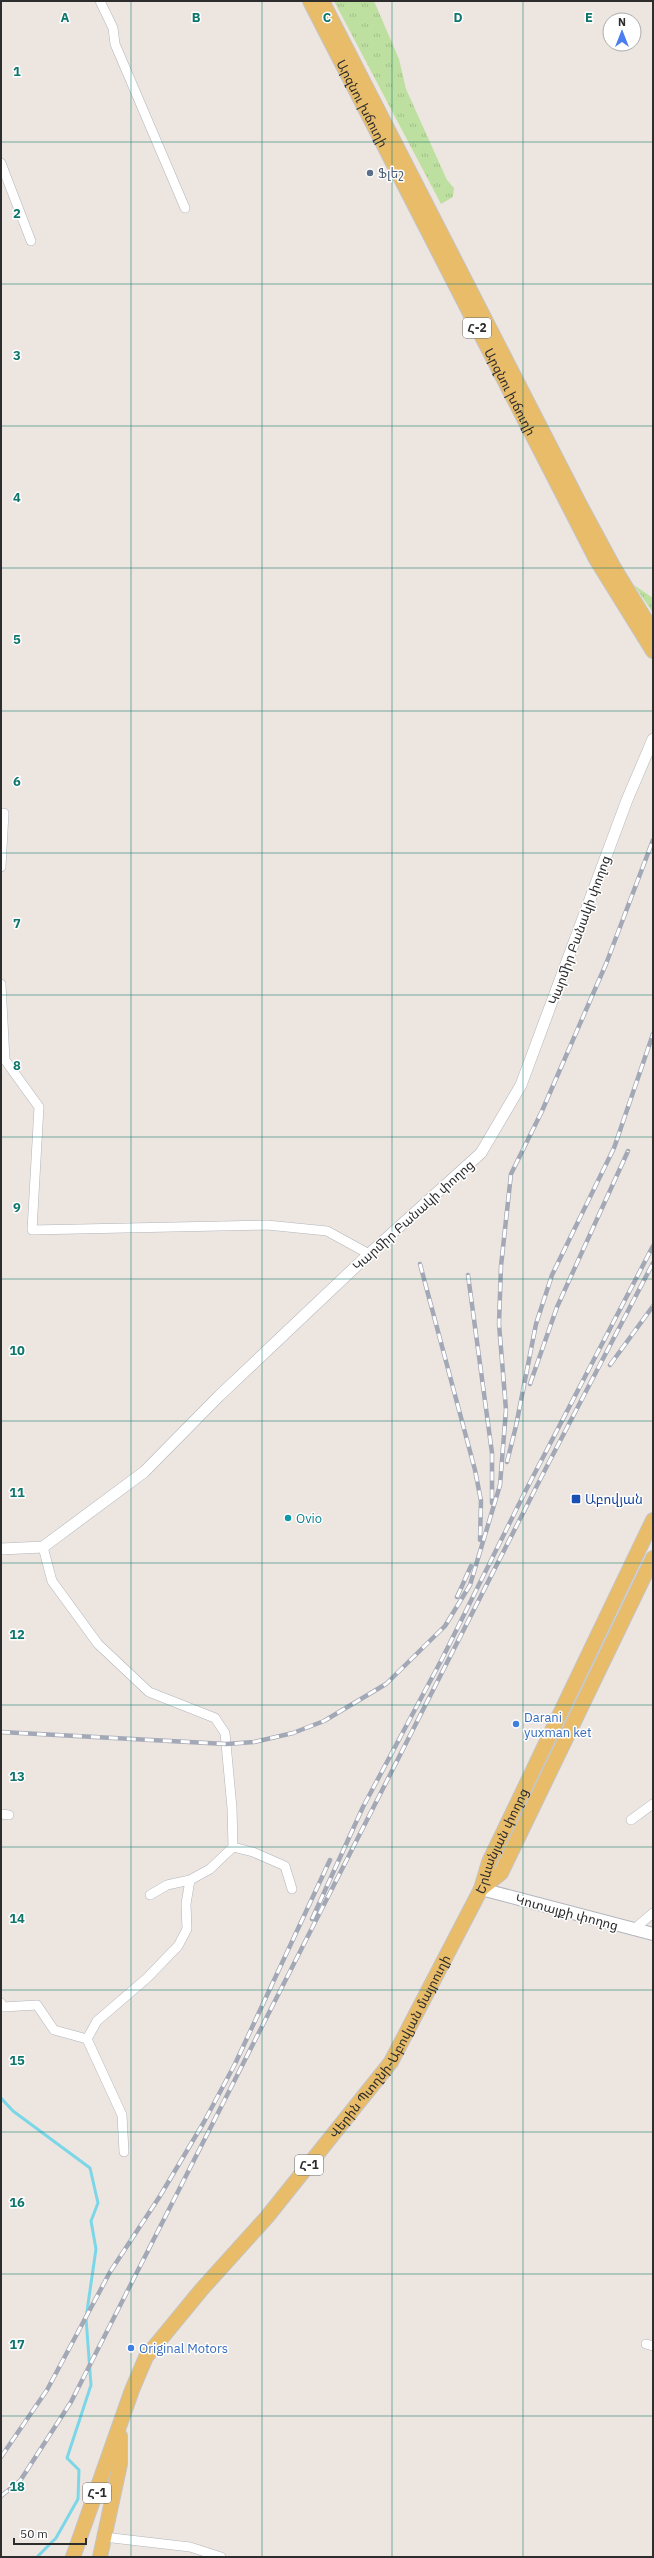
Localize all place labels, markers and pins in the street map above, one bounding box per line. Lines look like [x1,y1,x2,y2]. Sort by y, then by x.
place label: Ֆլեշ [378,165,404,182]
marker: Ֆլեշ [365,168,375,178]
place label: Աբովյան [585,1491,643,1508]
marker: Աբովյան [570,1493,582,1505]
place label: Ovio [296,1510,322,1527]
marker: Ovio [283,1513,293,1523]
place label: Darani yuxman ket [524,1709,592,1741]
marker: Darani yuxman ket [511,1719,521,1729]
place label: Original Motors [139,2340,228,2357]
marker: Original Motors [126,2343,136,2353]

